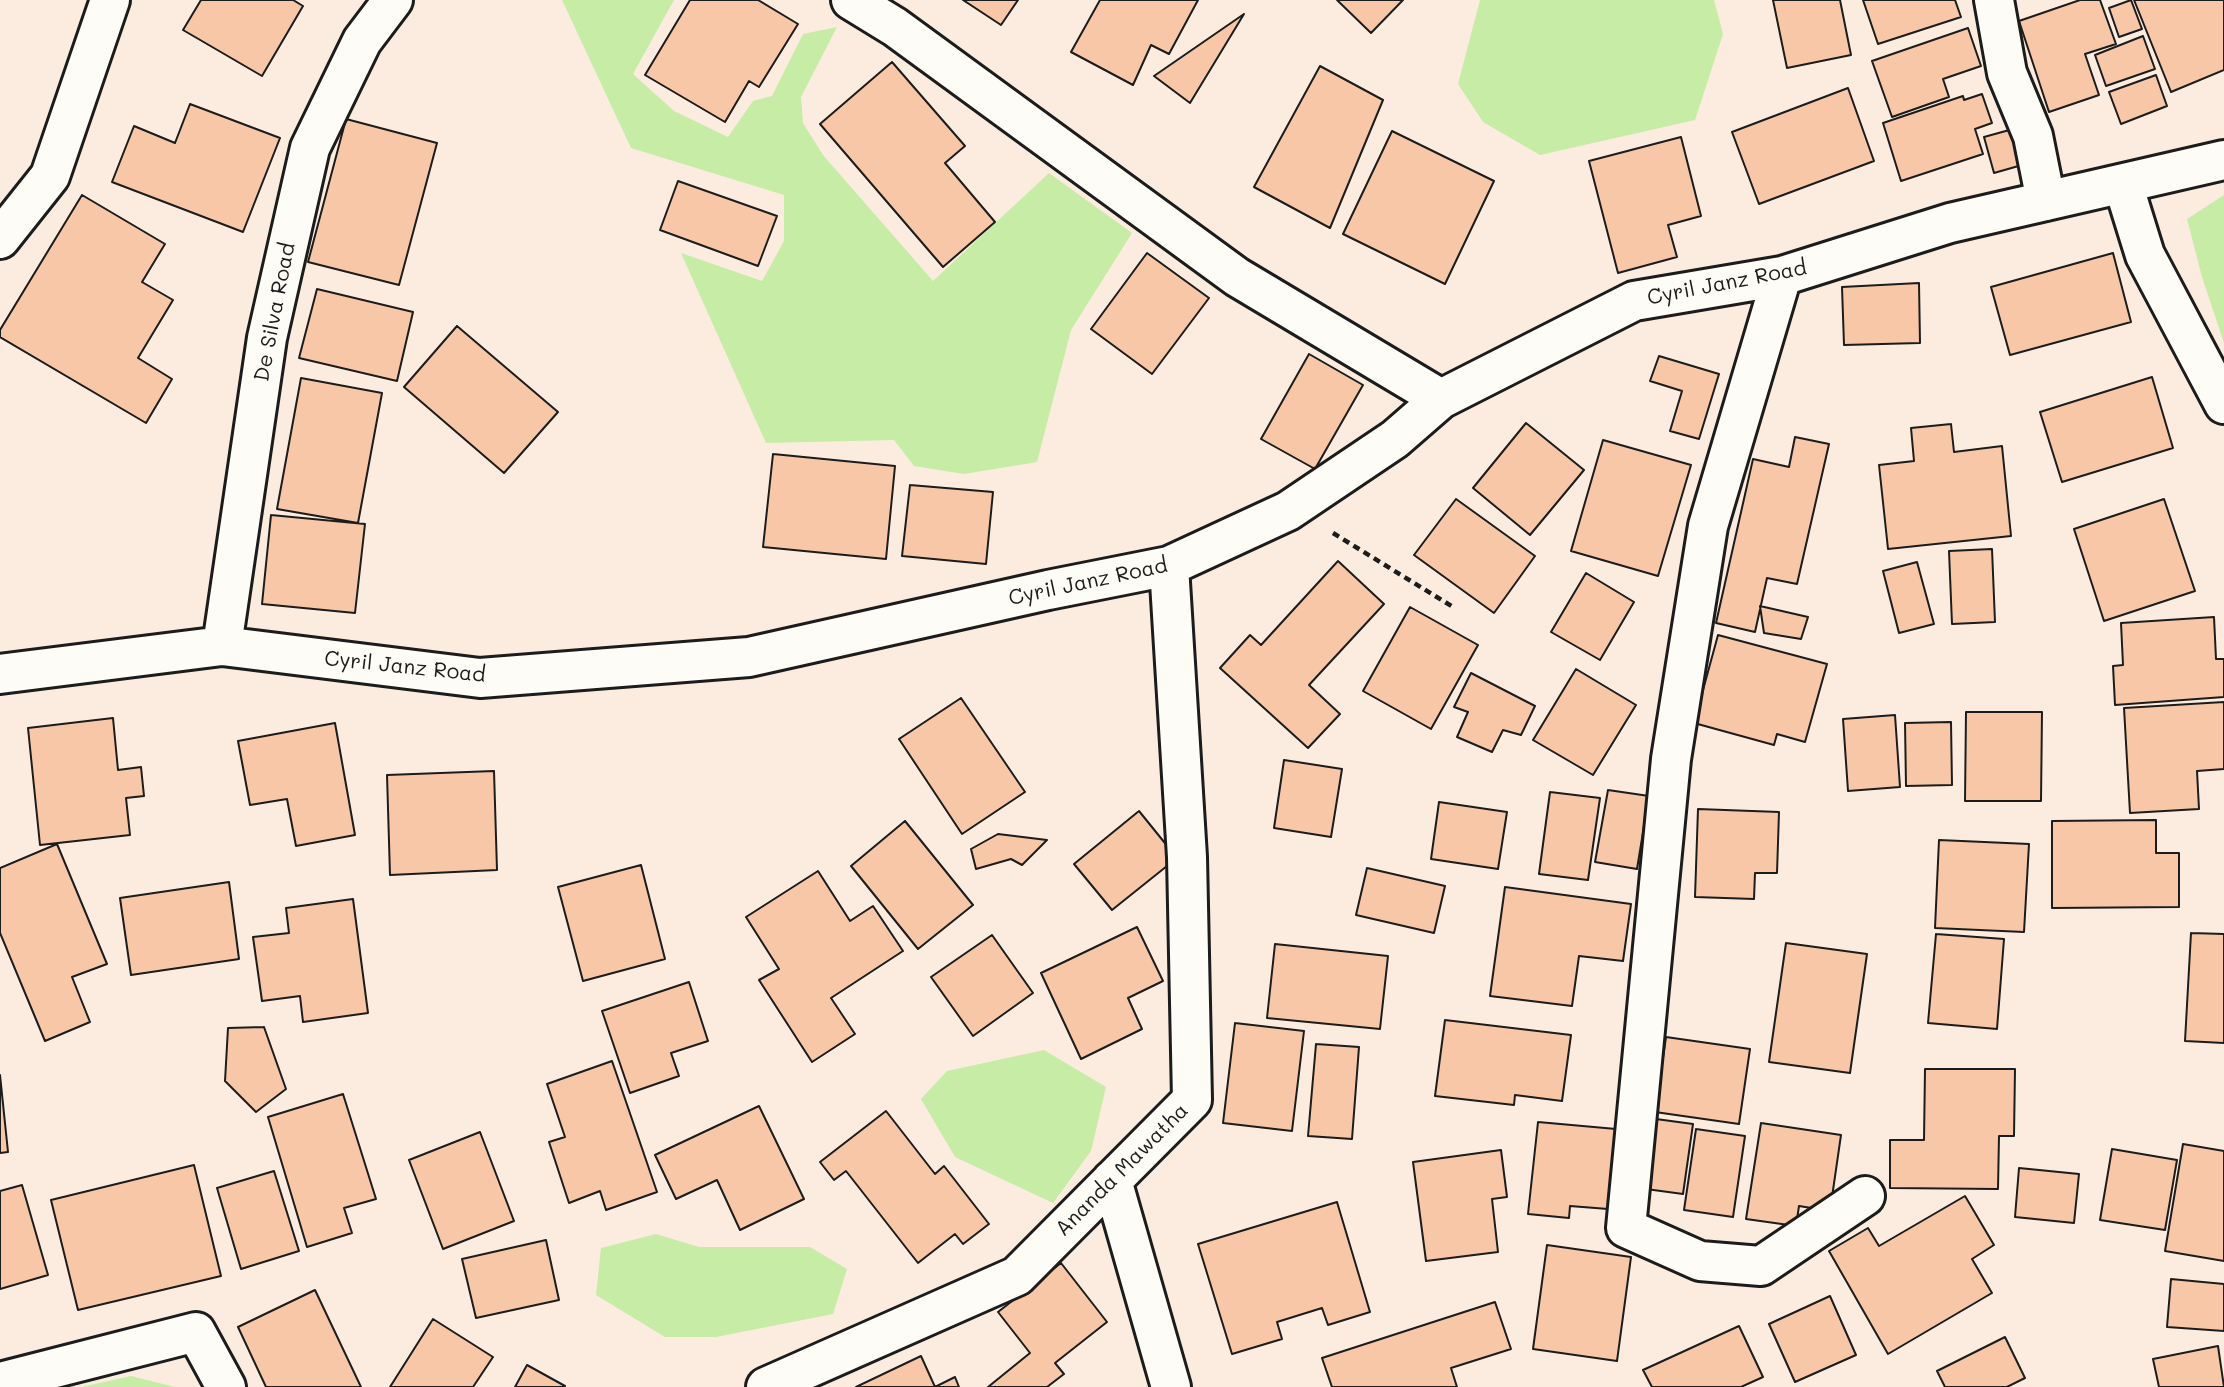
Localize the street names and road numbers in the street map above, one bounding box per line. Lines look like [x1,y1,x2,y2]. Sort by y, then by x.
street label: De Silva Road [249,240,301,384]
street label: Cyril Janz Road [1645,255,1809,311]
street label: Cyril Janz Road [1006,553,1170,611]
street label: Cyril Janz Road [323,646,487,688]
street label: Ananda Mawatha [1050,1098,1194,1242]

